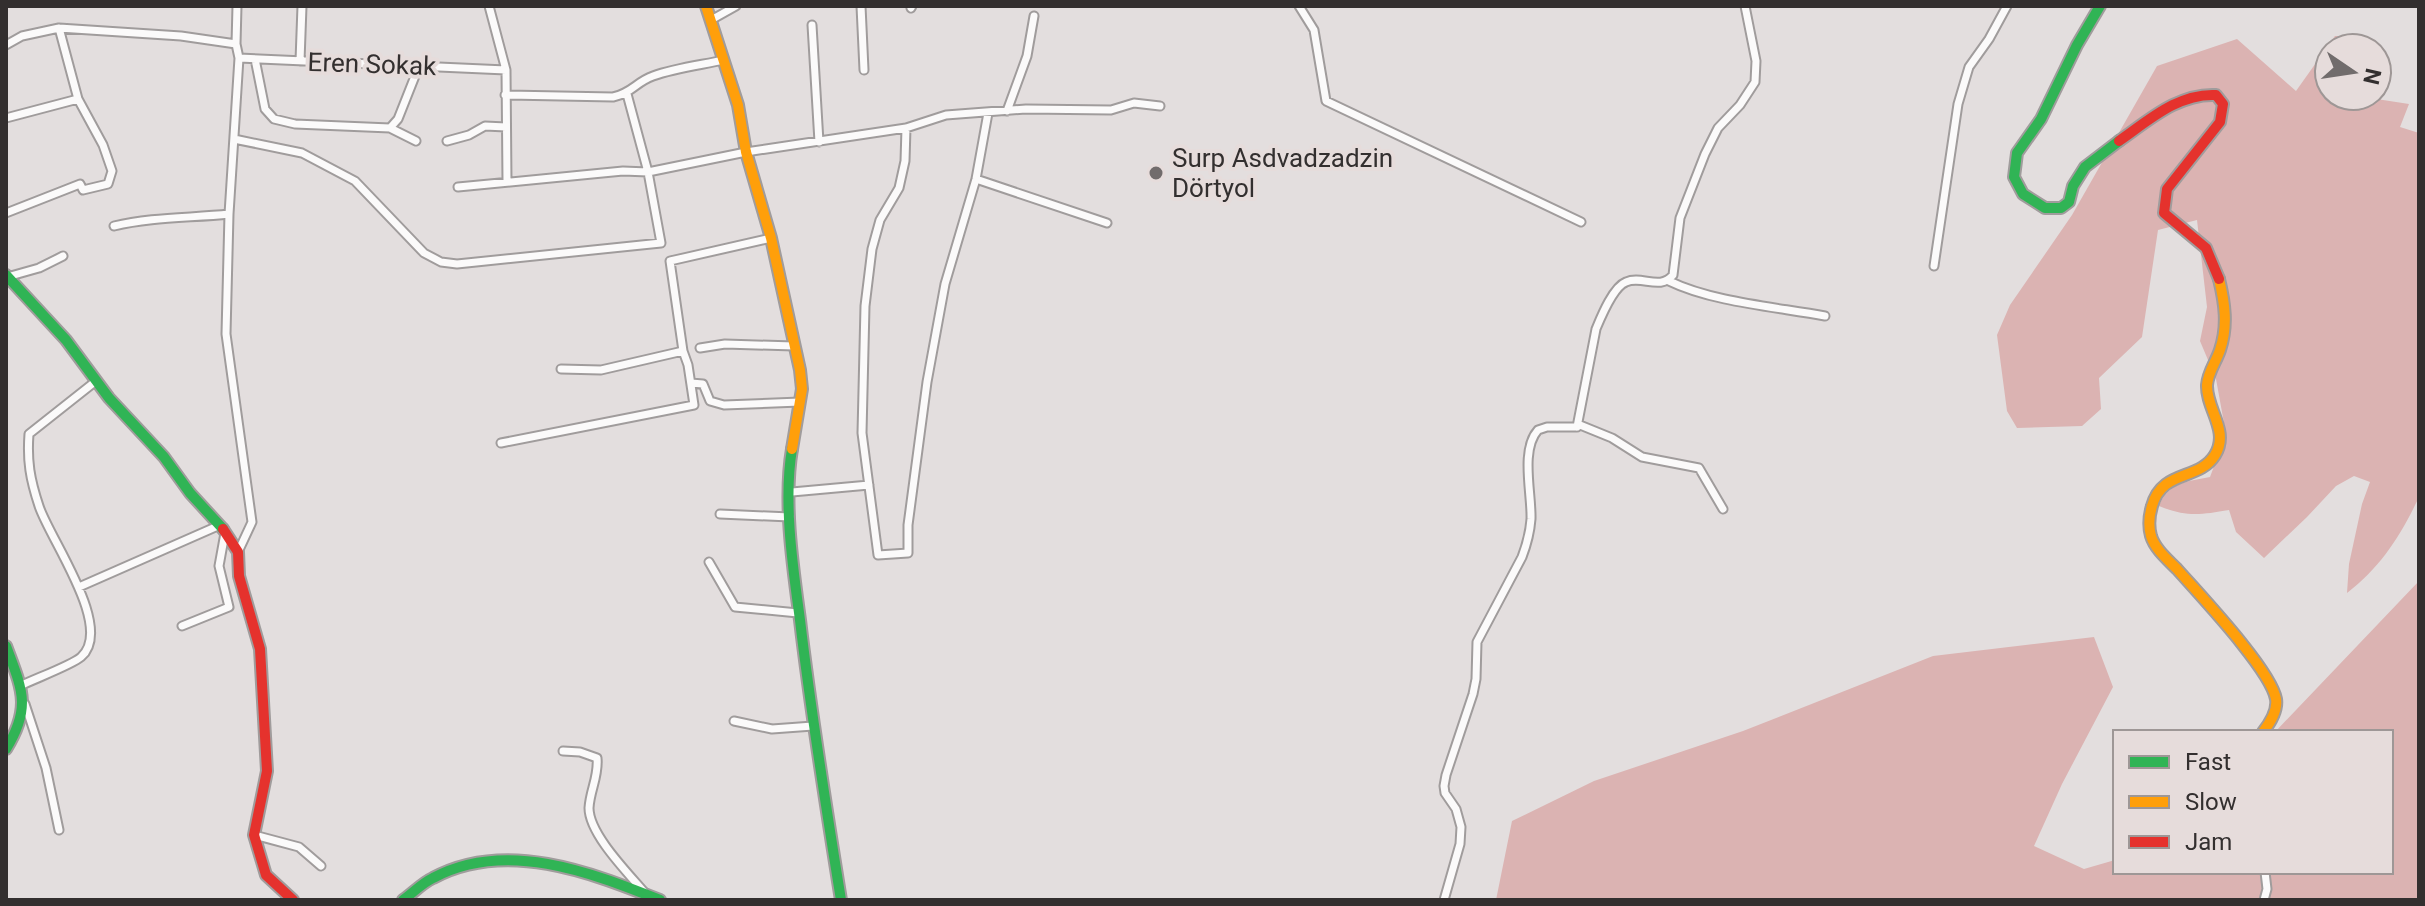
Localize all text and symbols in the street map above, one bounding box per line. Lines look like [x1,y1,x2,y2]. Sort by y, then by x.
north arrow [2313,32,2393,112]
street label: Eren Sokak [307,47,438,81]
text: N [2358,66,2386,87]
place label: Surp Asdvadzadzin Dörtyol [1172,143,1393,203]
marker: Surp Asdvadzadzin Dörtyol [1147,164,1165,182]
legend [2113,730,2393,874]
text: Fast [2185,748,2231,776]
text: Slow [2185,788,2237,816]
text: Jam [2185,828,2232,856]

